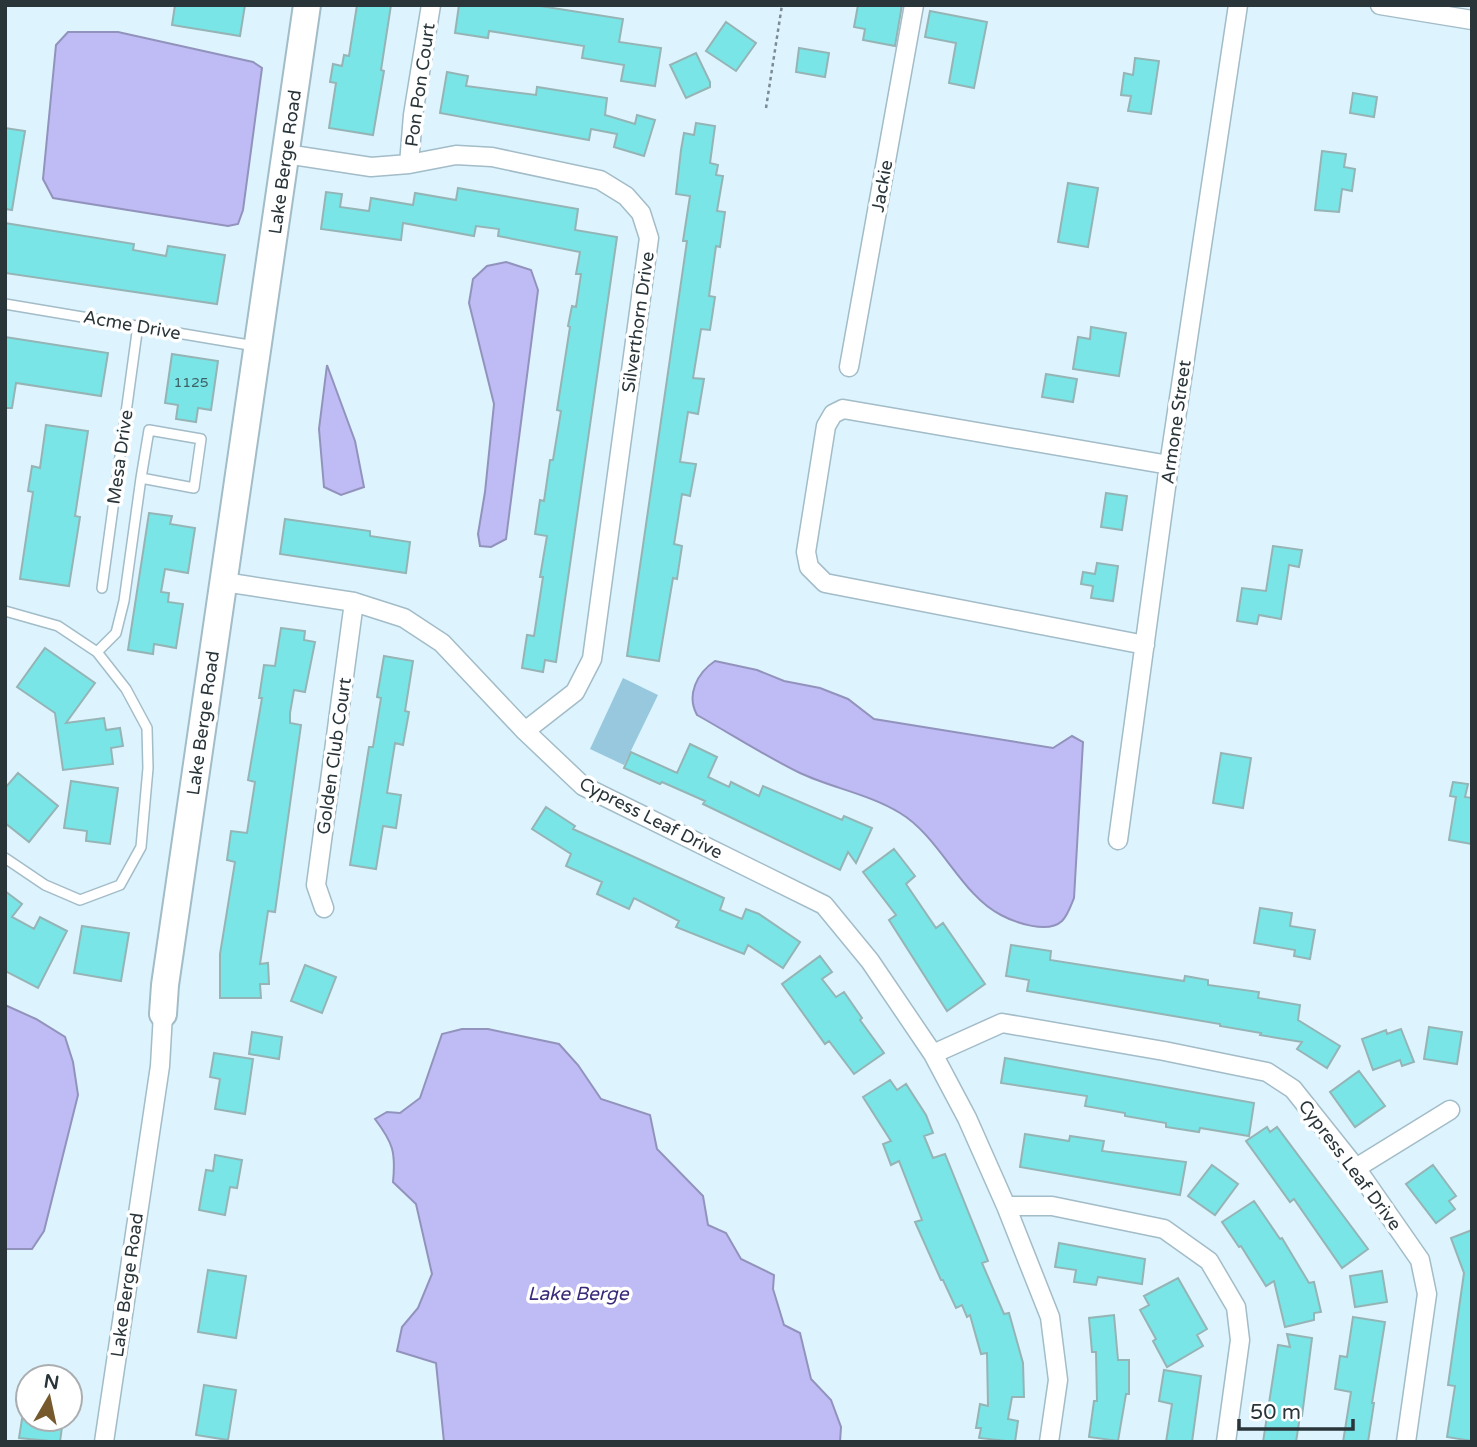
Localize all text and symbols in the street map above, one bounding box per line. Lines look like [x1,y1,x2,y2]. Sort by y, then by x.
street label: Pon Pon Court [400,22,440,148]
street label: Lake Berge Road [264,88,306,236]
street label: Jackie [867,158,897,214]
street label: Silverthorn Drive [617,250,659,394]
street label: Acme Drive [82,306,182,344]
street label: Armone Street [1156,358,1196,485]
house number: 1125 [173,374,209,391]
street label: Mesa Drive [102,408,138,506]
street label: Lake Berge Road [182,649,224,797]
street label: Golden Club Court [312,676,356,836]
street label: Cypress Leaf Drive [576,772,726,864]
street label: Cypress Leaf Drive [1294,1095,1406,1235]
street label: Lake Berge Road [106,1211,148,1359]
water label: Lake Berge [527,1283,630,1305]
north arrow [14,1363,84,1433]
text: N [42,1370,61,1394]
scale bar [1239,1388,1353,1432]
text: 50 m [1250,1400,1301,1425]

